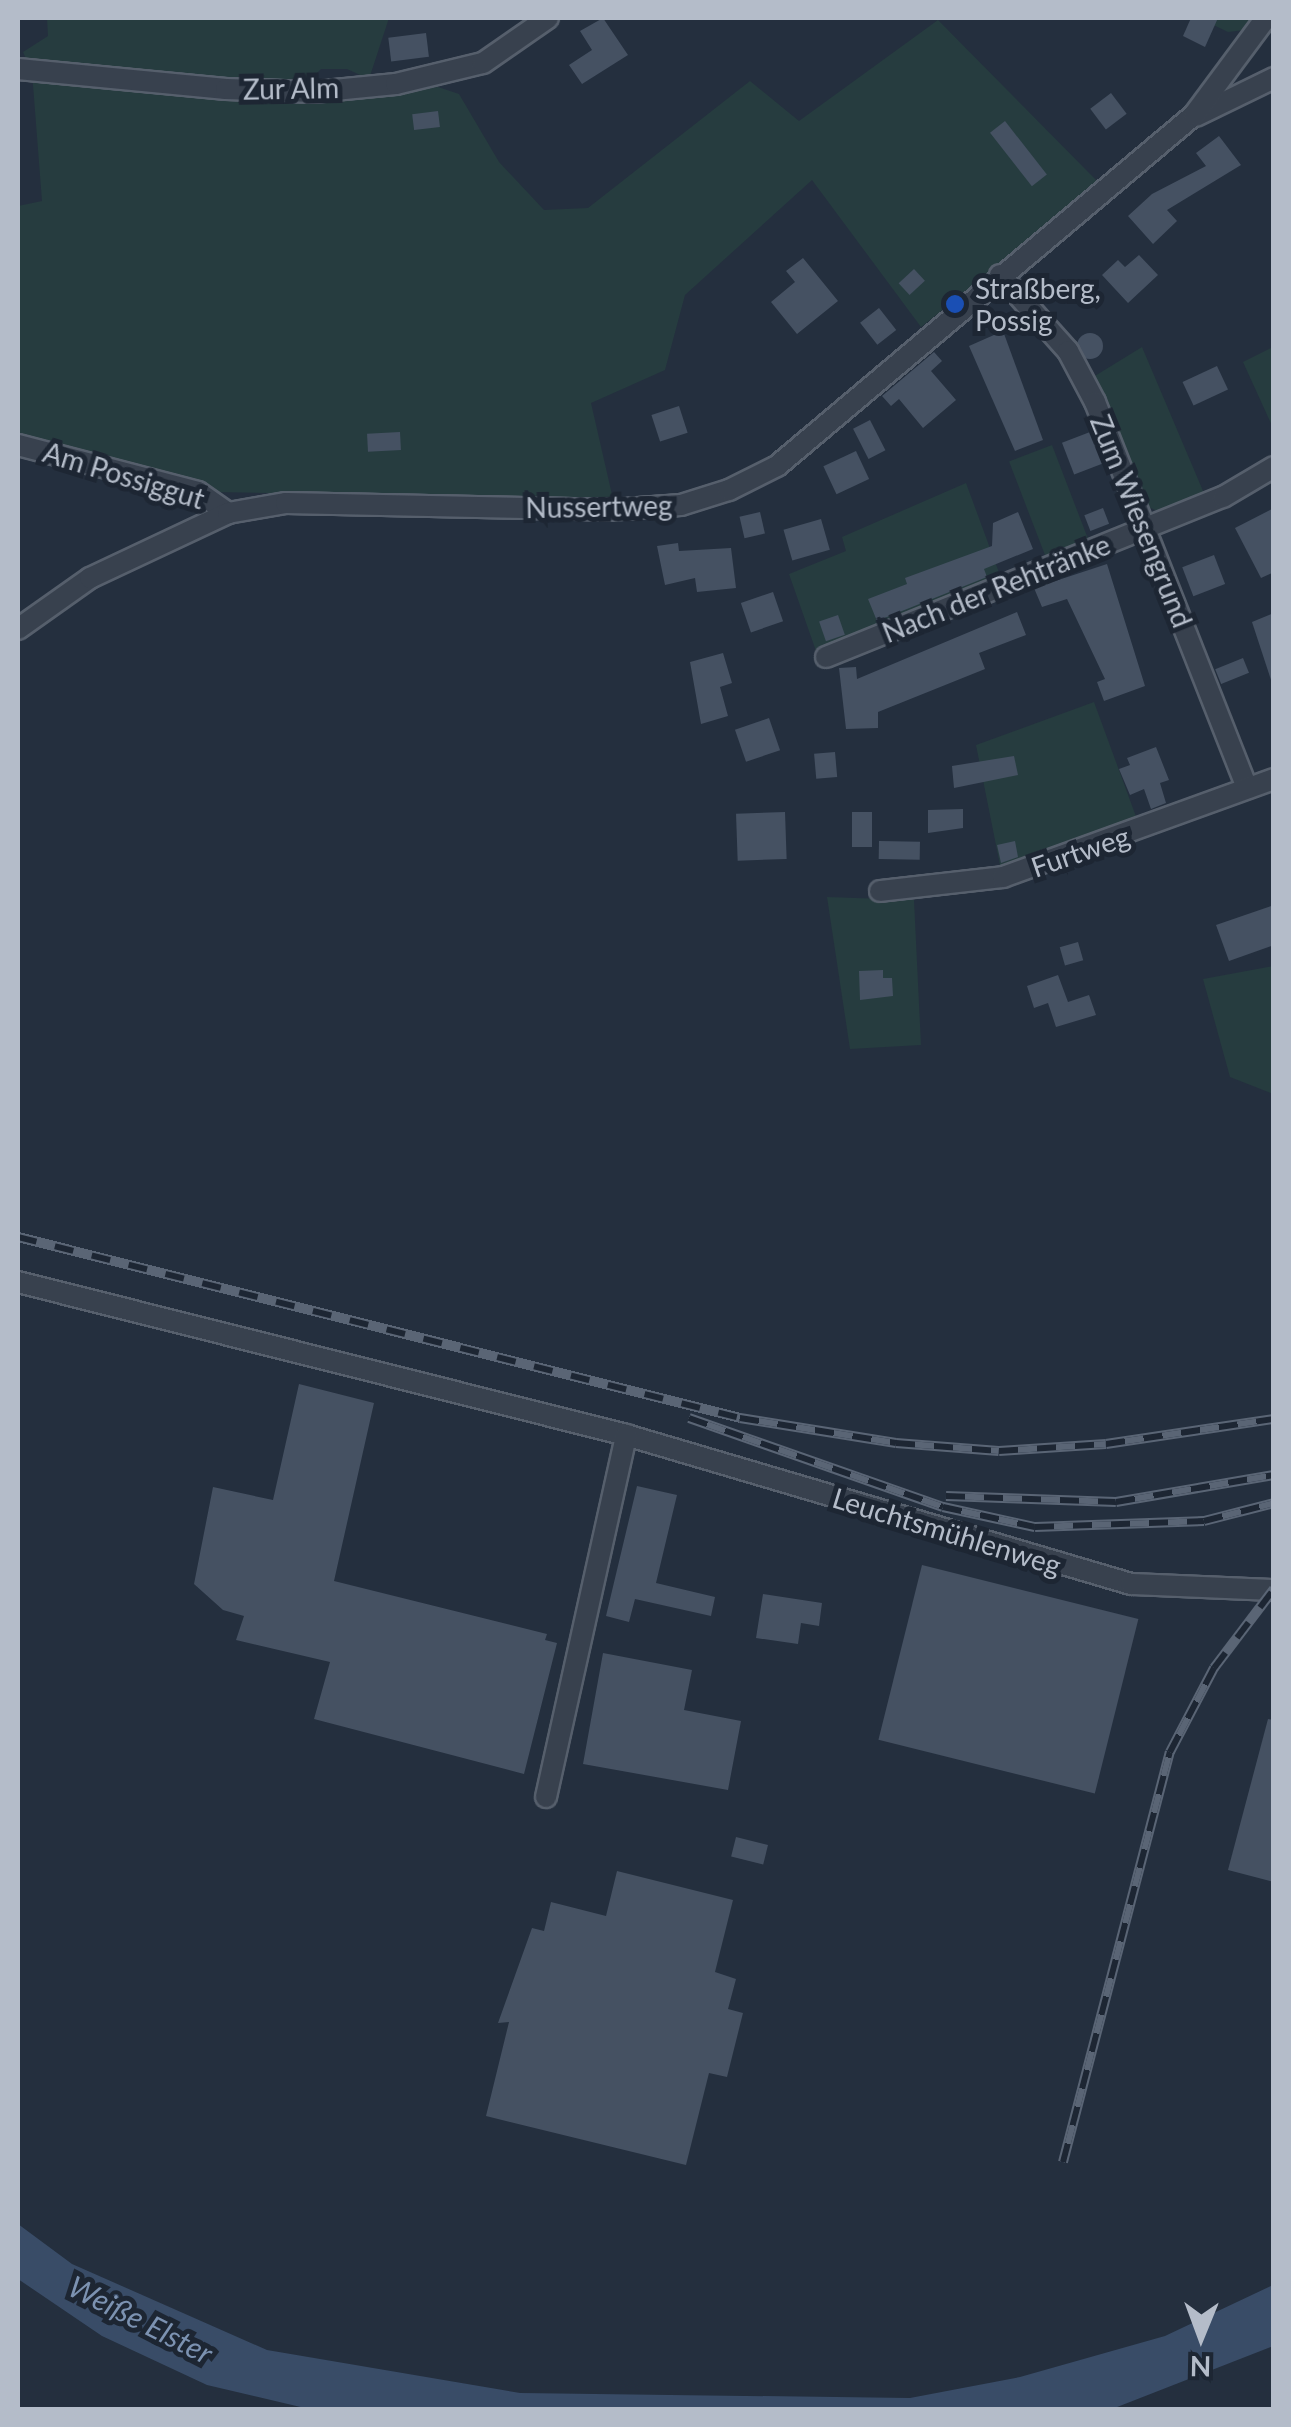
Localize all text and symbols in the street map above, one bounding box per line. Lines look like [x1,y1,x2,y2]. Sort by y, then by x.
street label: Zur Alm [242,70,340,106]
place label: Straßberg, Possig [975,271,1101,337]
marker: Straßberg, Possig [944,293,966,315]
street label: Zum Wiesengrund [1084,410,1200,632]
street label: Am Possiggut [39,435,209,515]
street label: Nussertweg [525,488,673,524]
street label: Nach der Rehtränke [877,527,1115,649]
street label: Furtweg [1026,819,1134,883]
street label: Leuchtsmühlenweg [829,1480,1065,1582]
water label: Weiße Elster [63,2267,219,2371]
north arrow [1151,2287,1251,2387]
text: N [1189,2350,1212,2384]

